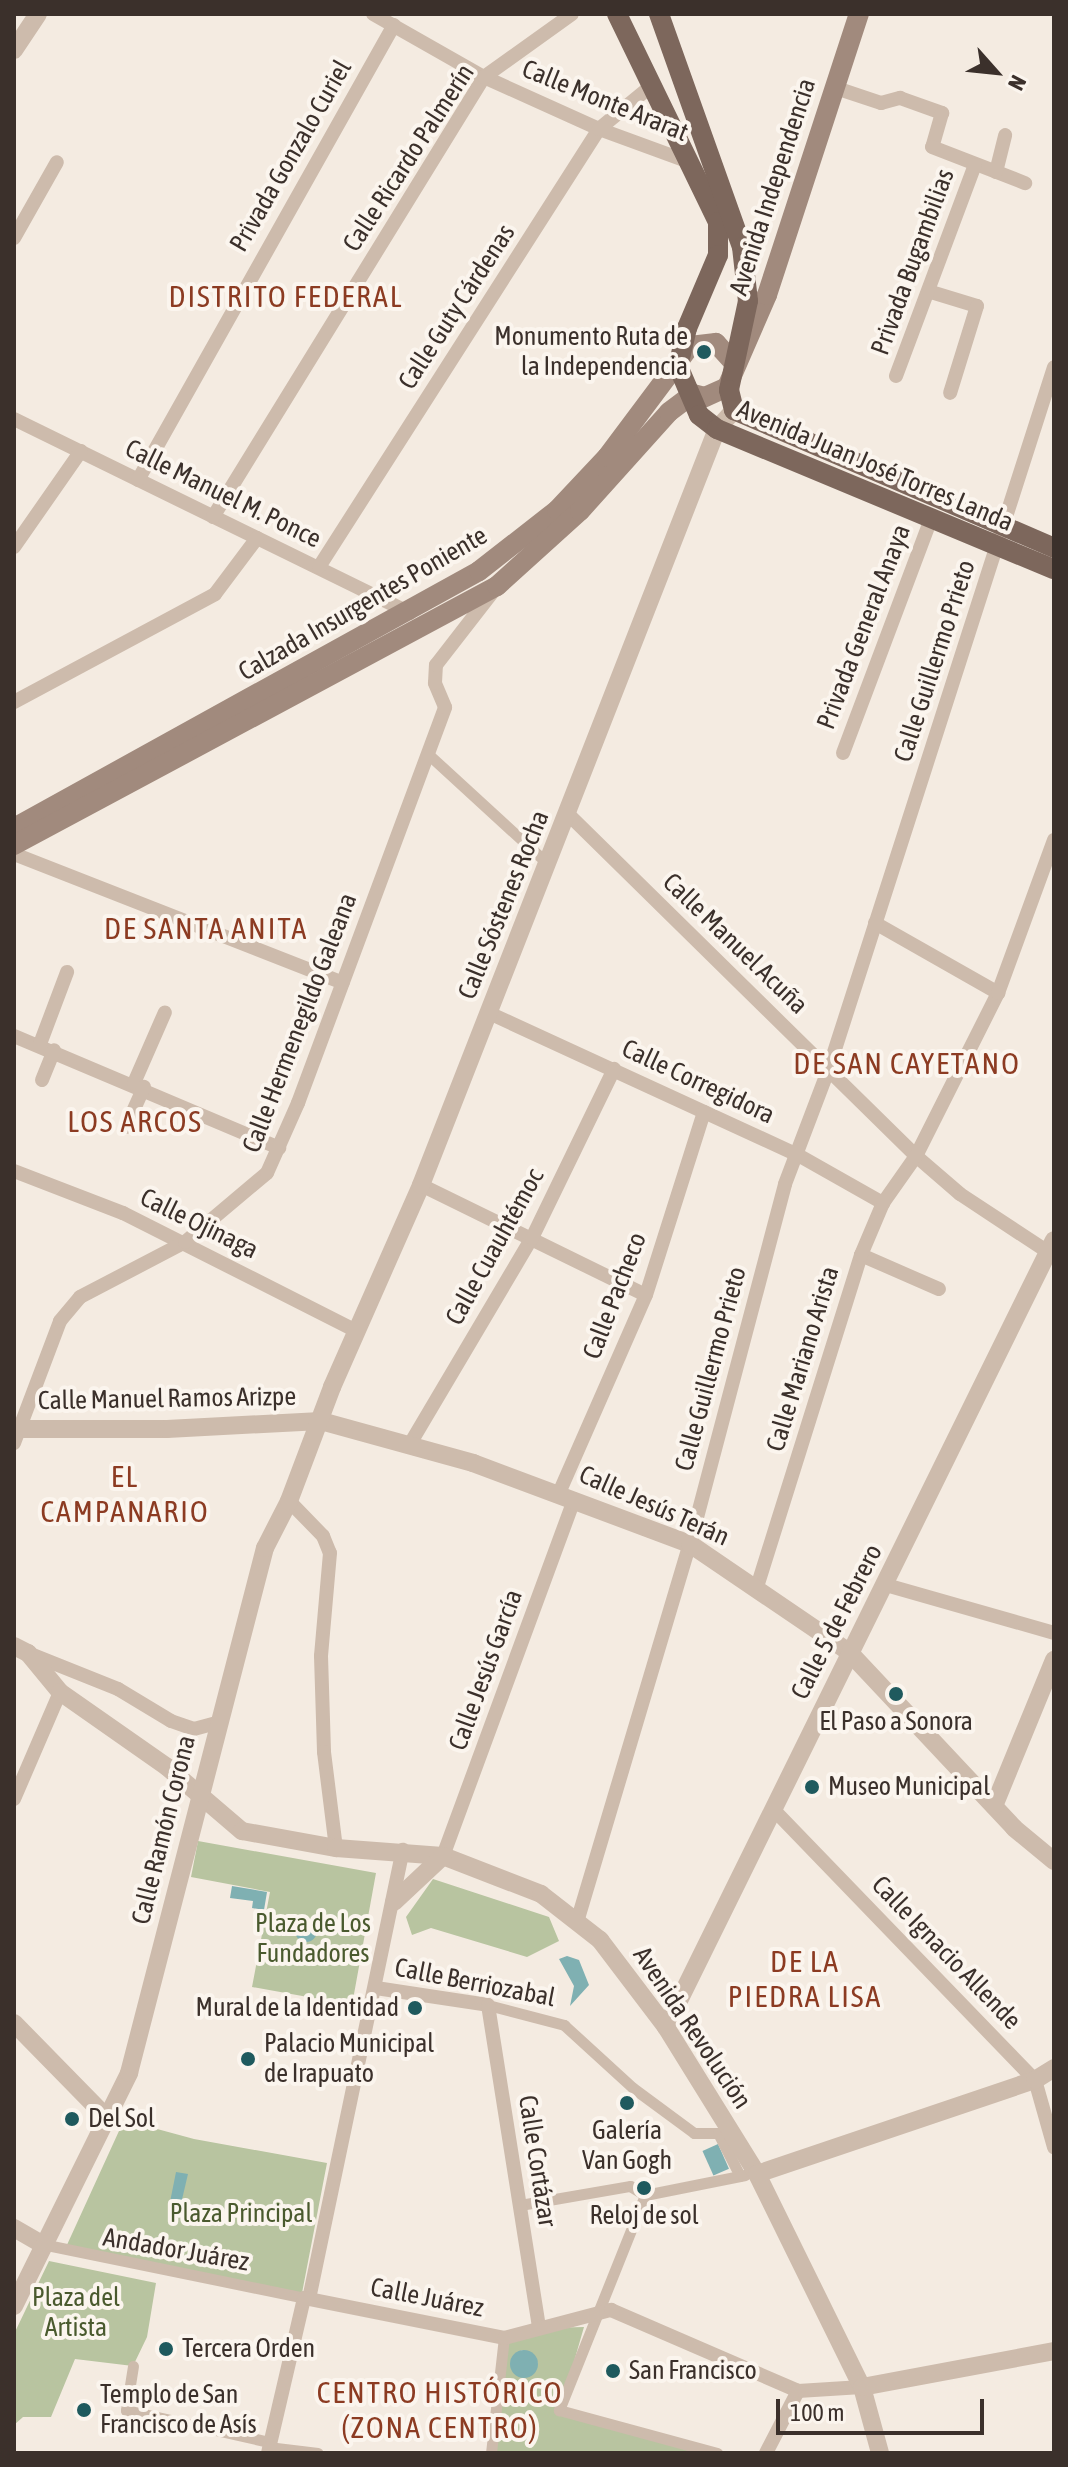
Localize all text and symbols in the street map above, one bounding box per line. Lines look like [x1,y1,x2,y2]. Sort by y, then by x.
north arrow [956,32,1036,112]
street label: Calle Monte Ararat [517,54,693,148]
street label: Privada Gonzalo Curiel [223,55,359,257]
street label: Calle Ricardo Palmerín [337,58,481,258]
text: N [1003,71,1032,95]
street label: Avenida Independencia [723,75,823,299]
street label: Privada Bugambilias [865,165,961,359]
street label: Calle Guty Cárdenas [392,219,522,395]
district label: DISTRITO FEDERAL [169,278,403,314]
place label: Monumento Ruta de la Independencia [494,321,688,382]
marker: Monumento Ruta de la Independencia [695,343,713,361]
street label: Avenida Juan José Torres Landa [732,394,1018,538]
street label: Calle Manuel M. Ponce [120,433,326,555]
street label: Calzada Insurgentes Poniente [233,520,493,688]
street label: Privada General Anaya [811,520,917,734]
street label: Calle Guillermo Prieto [888,556,982,766]
street label: Calle Sóstenes Rocha [452,806,556,1004]
street label: Calle Manuel Acuña [656,867,814,1021]
street label: Calle Hermenegildo Galeana [236,889,364,1157]
district label: DE SANTA ANITA [104,910,308,946]
street label: Calle Corregidora [617,1033,779,1131]
district label: DE SAN CAYETANO [793,1045,1021,1081]
district label: LOS ARCOS [67,1103,203,1139]
street label: Calle Cuauhtémoc [439,1163,551,1331]
street label: Calle Ojinaga [135,1182,263,1266]
street label: Calle Pacheco [577,1228,653,1364]
street label: Calle Guillermo Prieto [669,1263,753,1475]
street label: Calle Mariano Arista [760,1263,846,1455]
street label: Calle Manuel Ramos Arizpe [38,1381,296,1417]
district label: EL CAMPANARIO [40,1458,210,1528]
street label: Calle Jesús Terán [574,1459,734,1553]
street label: Calle 5 de Febrero [785,1539,889,1705]
street label: Calle Jesús García [443,1585,529,1755]
marker: El Paso a Sonora [887,1685,905,1703]
place label: El Paso a Sonora [819,1706,973,1738]
street label: Calle Ramón Corona [125,1732,203,1928]
place label: Museo Municipal [828,1771,990,1803]
marker: Museo Municipal [803,1778,821,1796]
street label: Calle Ignacio Allende [865,1870,1027,2036]
park label: Plaza de Los Fundadores [255,1908,371,1970]
street label: Avenida Revolución [626,1941,758,2115]
district label: DE LA PIEDRA LISA [728,1943,882,2014]
street label: Calle Berriozabal [392,1952,558,2014]
place label: Mural de la Identidad [196,1992,399,2024]
marker: Mural de la Identidad [406,1999,424,2017]
place label: Palacio Municipal de Irapuato [264,2028,434,2090]
marker: Palacio Municipal de Irapuato [239,2050,257,2068]
street label: Calle Cortázar [511,2093,563,2229]
marker: Galería Van Gogh [618,2094,636,2112]
place label: Del Sol [88,2103,155,2135]
marker: Del Sol [63,2110,81,2128]
place label: Galería Van Gogh [582,2115,672,2176]
marker: Reloj de sol [635,2179,653,2197]
park label: Plaza Principal [170,2198,312,2230]
place label: Reloj de sol [589,2200,699,2232]
street label: Andador Juárez [101,2222,251,2278]
street label: Calle Juárez [368,2272,486,2324]
park label: Plaza del Artista [32,2282,120,2344]
place label: Tercera Orden [182,2333,315,2365]
marker: Tercera Orden [157,2340,175,2358]
place label: San Francisco [629,2355,757,2387]
marker: San Francisco [604,2362,622,2380]
district label: CENTRO HISTÓRICO (ZONA CENTRO) [317,2374,563,2444]
place label: Templo de San Francisco de Asís [100,2379,257,2440]
scale bar [780,2383,988,2433]
text: 100 m [790,2399,844,2426]
marker: Templo de San Francisco de Asís [75,2401,93,2419]

